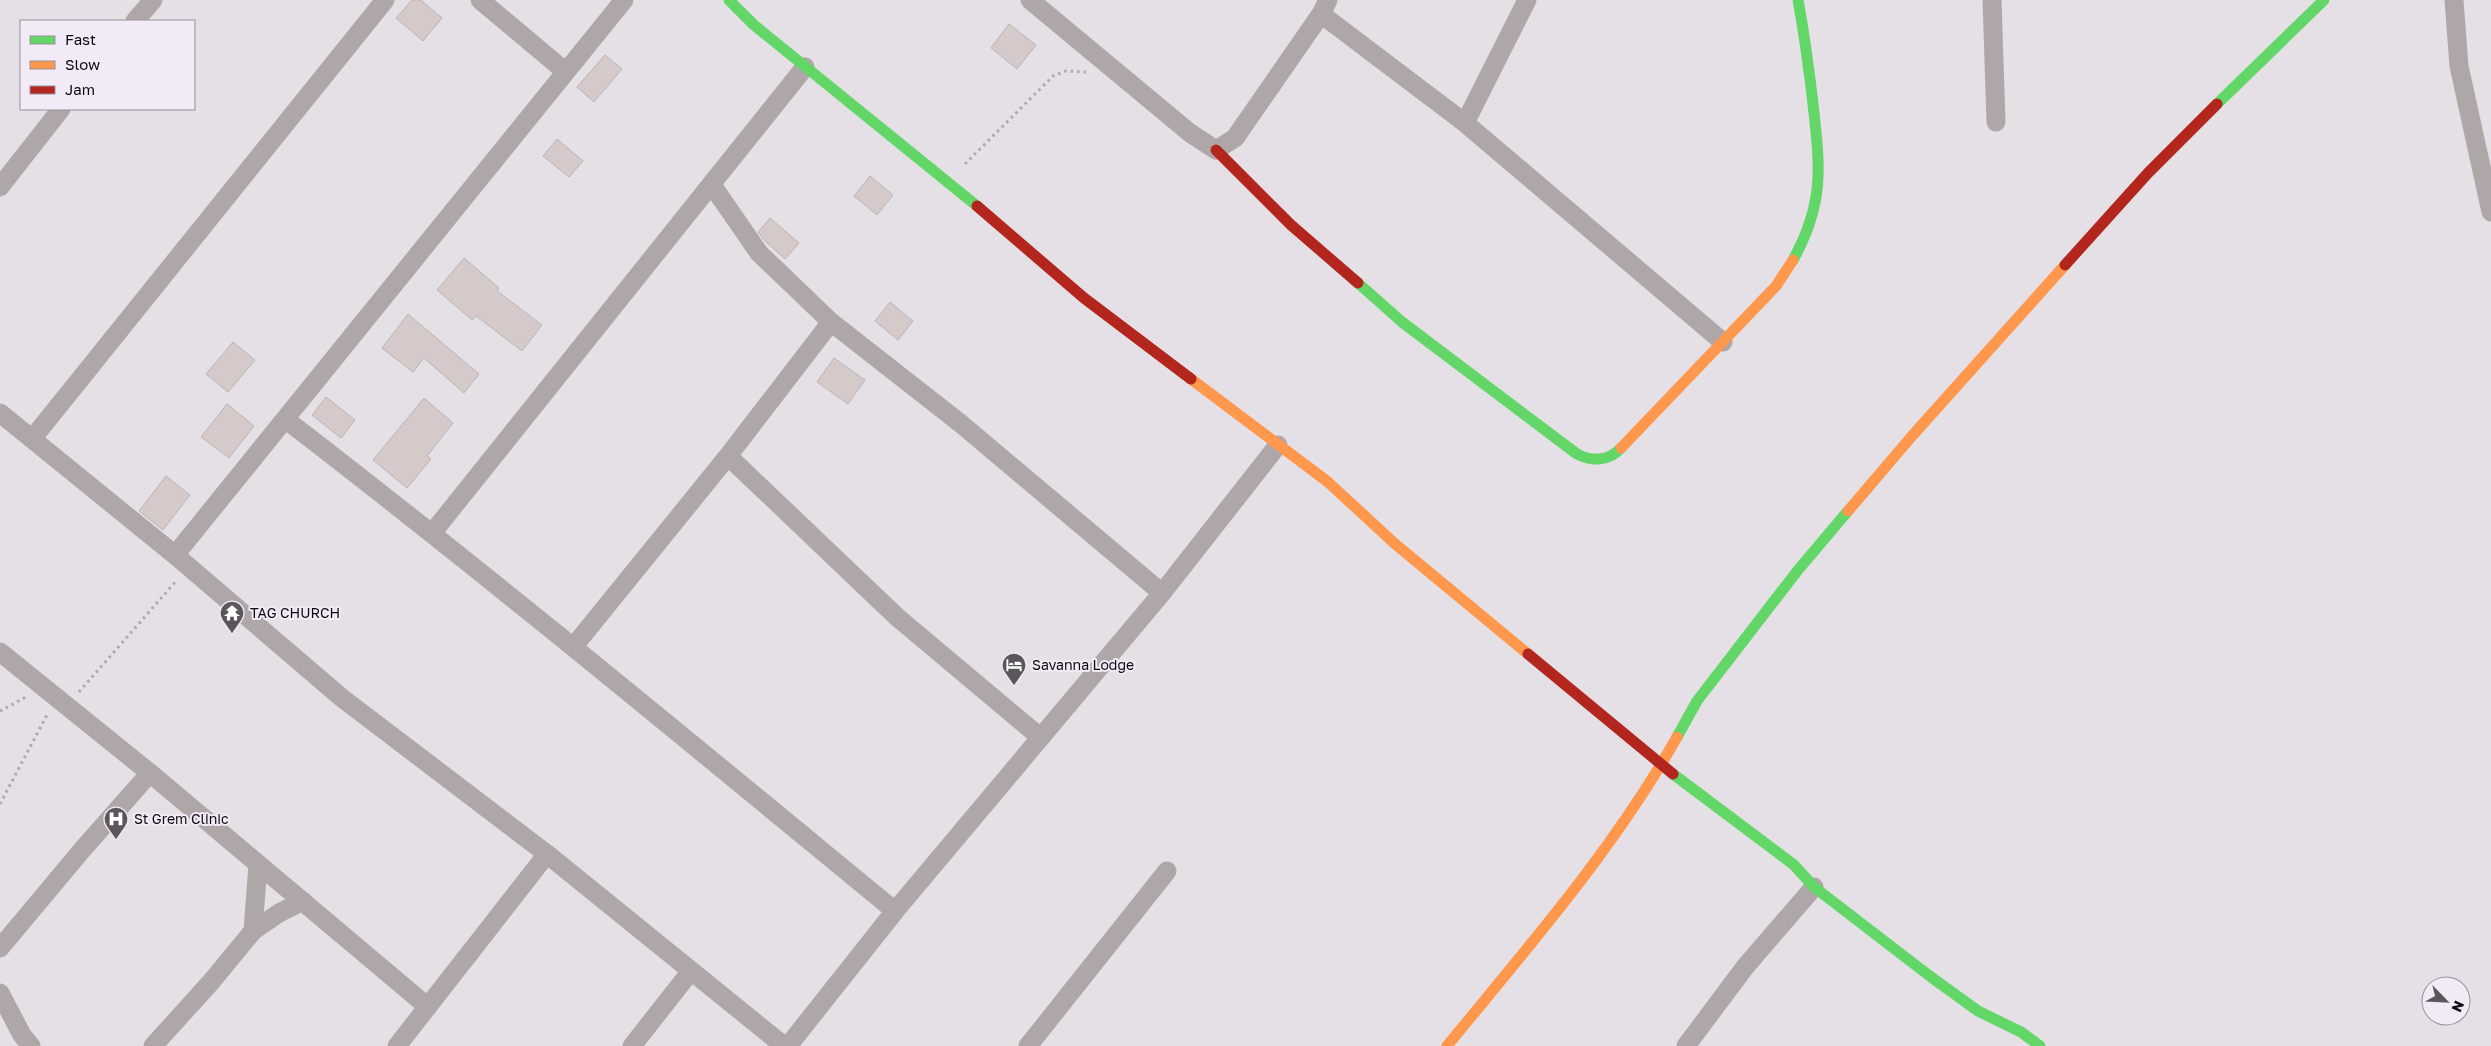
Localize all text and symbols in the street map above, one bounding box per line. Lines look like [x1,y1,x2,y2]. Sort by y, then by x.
legend [20,20,195,110]
text: Fast [65,30,96,48]
text: Slow [65,55,100,73]
text: Jam [65,80,95,98]
temple icon: TAG CHURCH [219,600,245,634]
place label: TAG CHURCH [250,604,340,621]
hotel icon: Savanna Lodge [1001,652,1027,686]
place label: Savanna Lodge [1032,656,1134,673]
hospital icon: St Grem Clinic [103,806,129,840]
place label: St Grem Clinic [134,810,229,827]
north arrow [2421,976,2471,1026]
text: N [2448,998,2468,1015]

